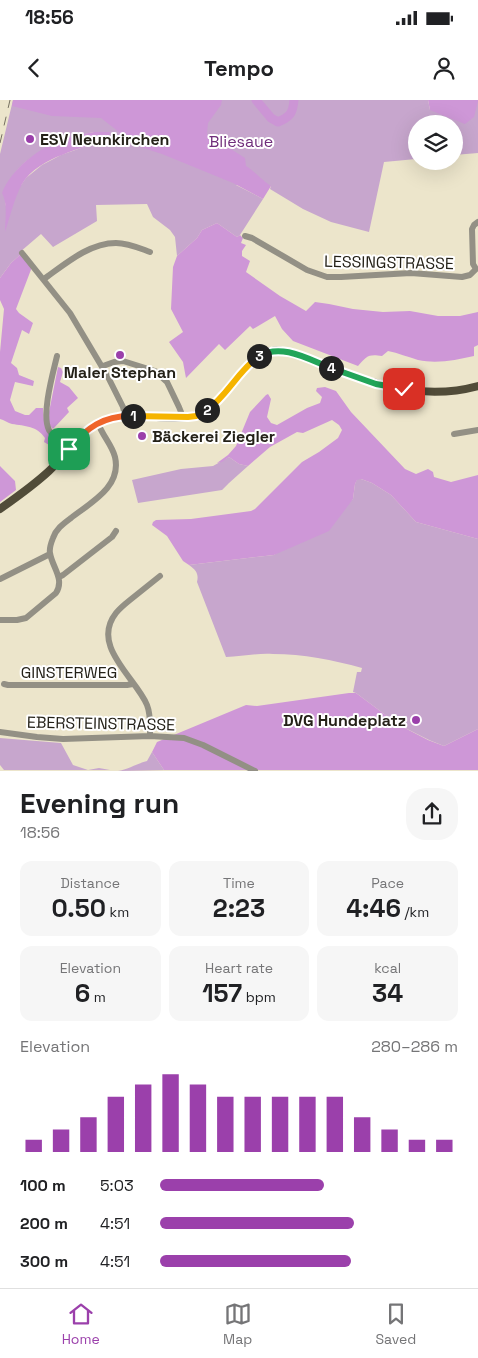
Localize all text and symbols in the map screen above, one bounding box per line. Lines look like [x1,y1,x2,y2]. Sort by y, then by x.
text: 18:56 [25,5,74,30]
icon: back [20,54,48,82]
text: Tempo [204,54,274,82]
icon: person [430,54,458,82]
map controls [408,115,463,170]
button: layers [408,115,463,170]
place label: ESV Neunkirchen [40,129,169,150]
park label: Bliesaue [209,131,273,152]
marker: ESV Neunkirchen [24,133,36,145]
street label: LESSINGSTRASSE [324,251,454,274]
pin: 3 [246,344,272,368]
text: 3 [255,347,264,365]
marker: Maler Stephan [114,349,126,361]
pin: 4 [318,356,344,380]
text: 4 [327,359,336,377]
place label: Maler Stephan [64,362,176,383]
pin [383,368,425,410]
icon: check [390,375,418,403]
pin: 2 [194,398,220,422]
text: 2 [203,401,212,419]
pin: 1 [120,404,146,428]
text: 1 [130,407,137,425]
place label: Bäckerei Ziegler [152,426,275,447]
pin [48,428,90,470]
marker: Bäckerei Ziegler [136,430,148,442]
icon: arrive [55,435,83,463]
street label: GINSTERWEG [21,662,117,683]
place label: DVG Hundeplatz [283,710,406,731]
street label: EBERSTEINSTRASSE [27,712,175,735]
marker: DVG Hundeplatz [410,714,422,726]
text: Evening run [20,785,179,821]
button: share [406,788,458,840]
text: 18:56 [20,822,60,843]
text: Distance [61,874,120,892]
text: Time [223,874,255,892]
text: Pace [371,874,404,892]
text: 0.50 [51,892,106,924]
text: 2:23 [213,892,265,924]
text: 4:46 [346,892,401,924]
text: km [106,903,129,921]
text: /km [401,903,429,921]
text: Elevation [60,959,121,977]
text: Heart rate [205,959,273,977]
text: kcal [374,959,401,977]
text: 6 [75,977,90,1009]
text: 157 [202,977,242,1009]
text: 34 [372,977,403,1009]
text: m [90,988,106,1006]
text: bpm [242,988,276,1006]
text: Elevation [20,1036,90,1057]
text: 280–286 m [371,1036,458,1057]
text: 100 m [20,1175,66,1196]
text: 5:03 [100,1175,134,1196]
text: 200 m [20,1213,68,1234]
text: 4:51 [100,1213,130,1234]
text: 300 m [20,1251,68,1272]
text: 4:51 [100,1251,130,1272]
tab: Home [62,1300,100,1348]
tab: Map [223,1300,252,1348]
tab: Saved [376,1300,416,1348]

